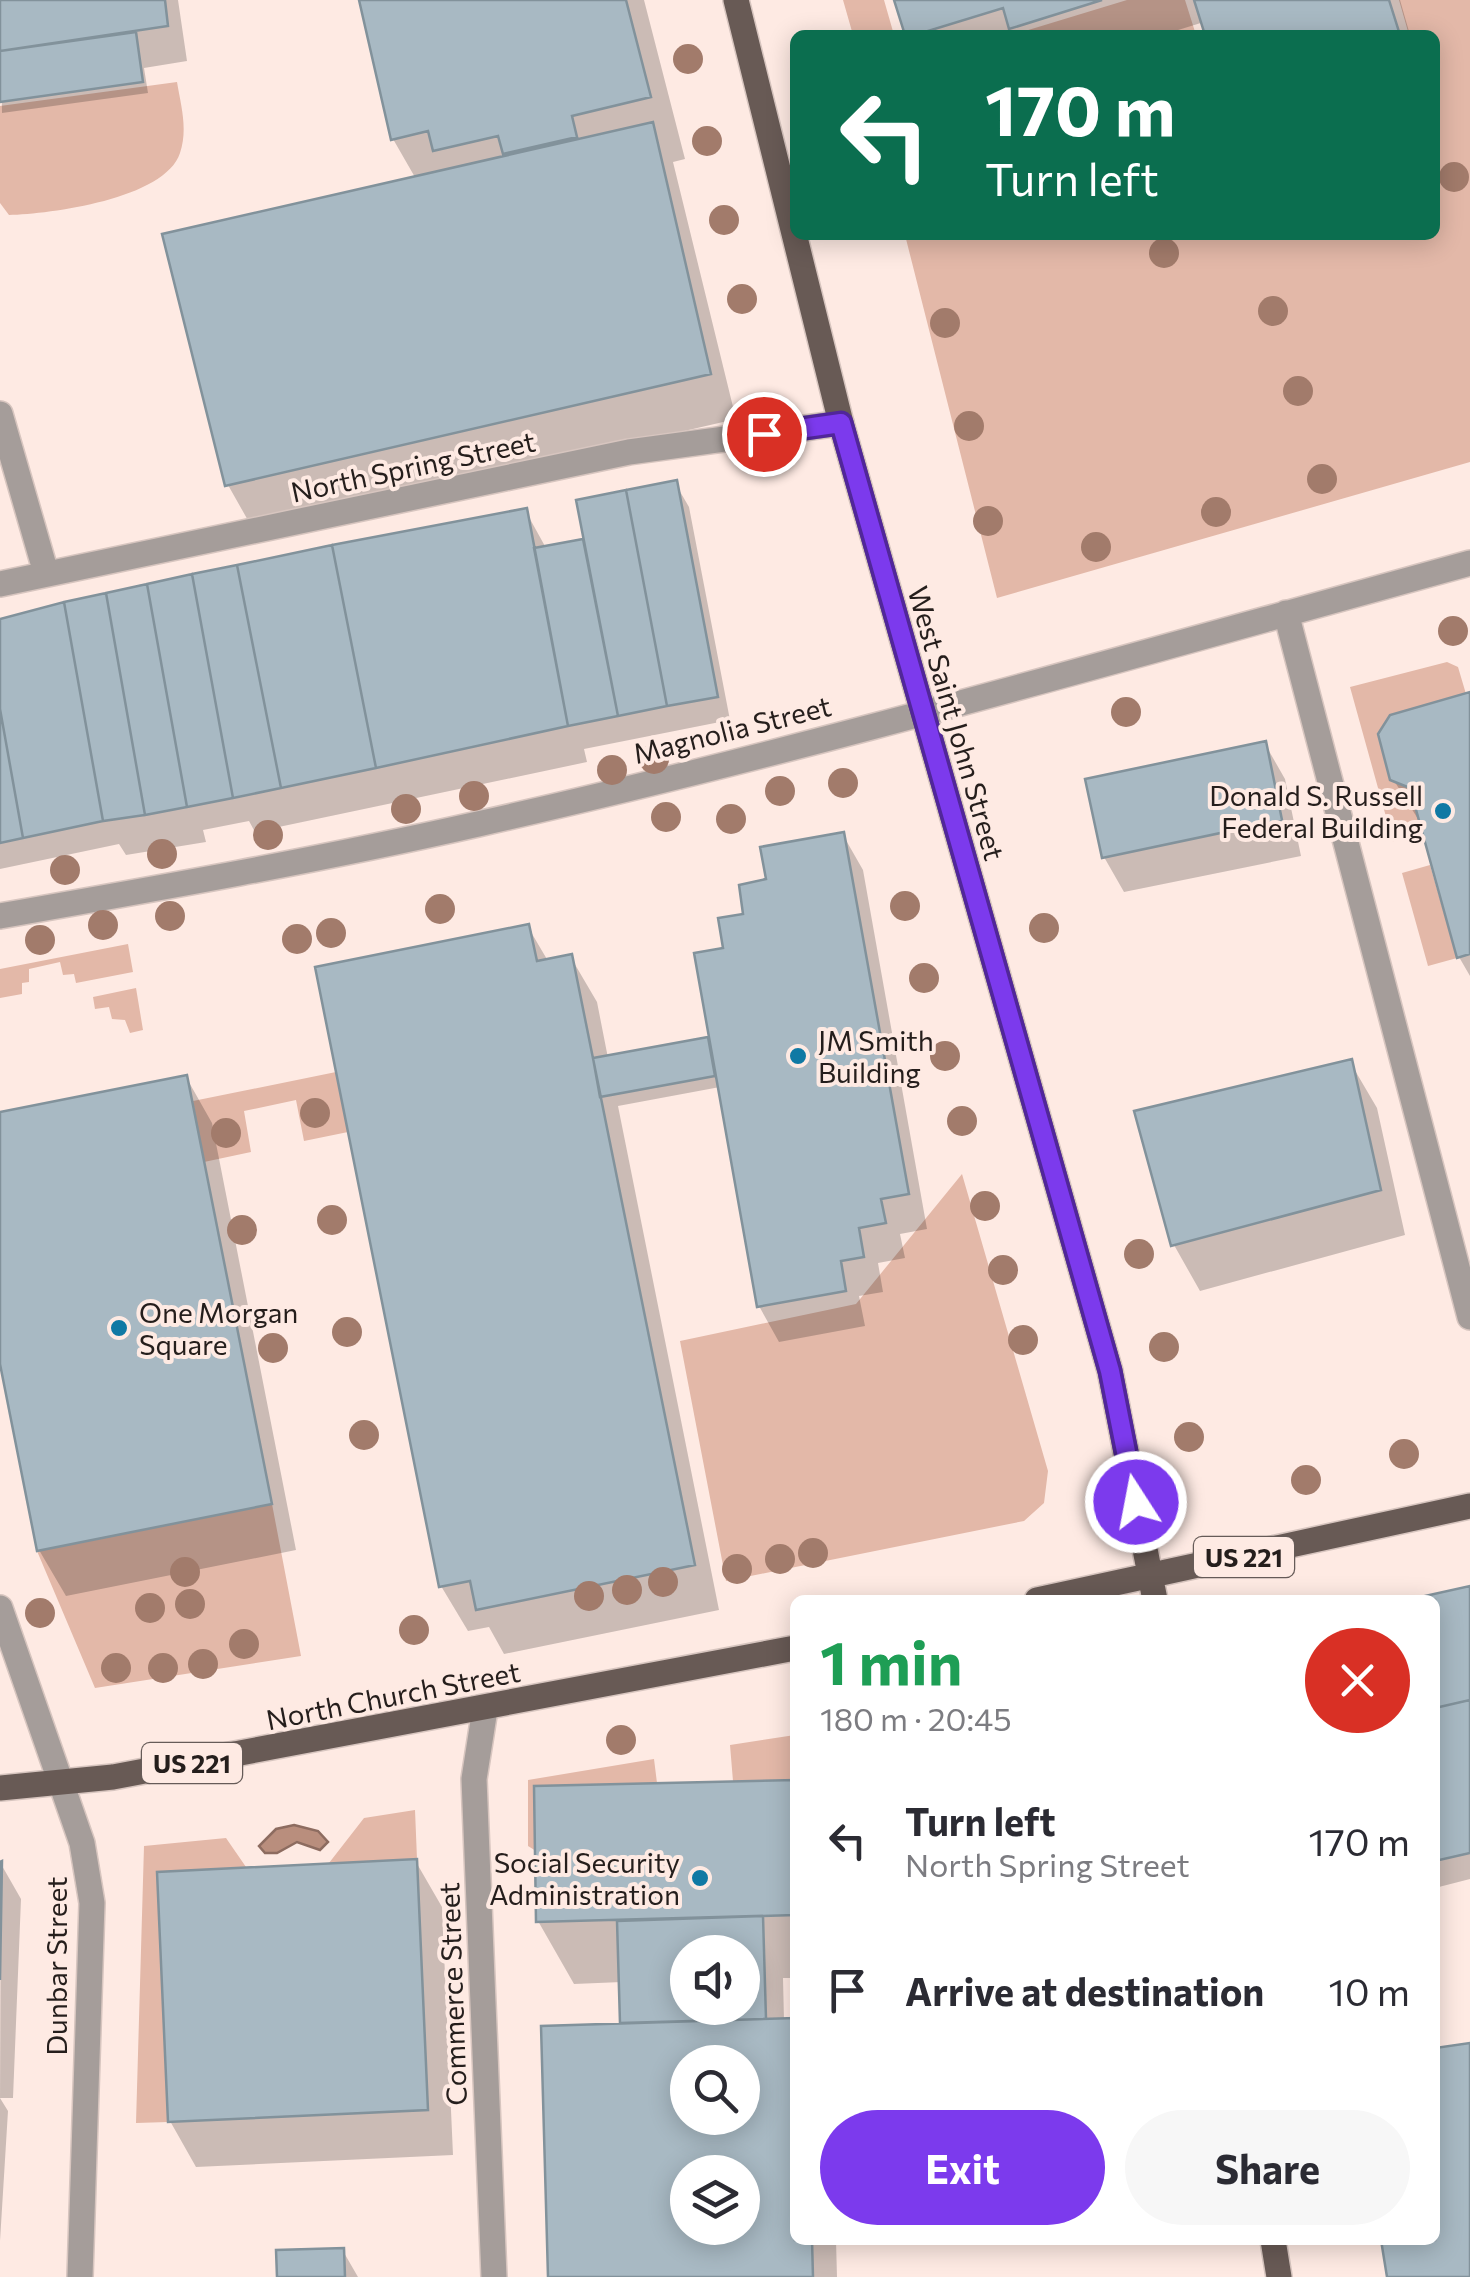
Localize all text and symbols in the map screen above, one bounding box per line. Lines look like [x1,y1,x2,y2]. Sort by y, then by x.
text: 170 m [985,65,1176,150]
icon: left [820,70,950,200]
text: Turn left [985,150,1159,205]
pin [722,392,807,477]
icon: arrive [737,407,792,462]
street label: North Spring Street [288,423,538,509]
street label: West Saint John Street [902,582,1012,864]
street label: Magnolia Street [630,688,834,770]
place label: Donald S. Russell Federal Building [1209,778,1423,844]
marker: Donald S. Russell Federal Building [1432,800,1454,822]
place label: JM Smith Building [818,1023,934,1089]
marker: JM Smith Building [787,1045,809,1067]
place label: One Morgan Square [139,1295,298,1361]
marker: One Morgan Square [108,1317,130,1339]
position arrow [1084,1450,1188,1554]
road number: US 221 [1194,1537,1294,1577]
text: 1 min [820,1624,962,1697]
button: close [1305,1628,1410,1733]
street label: North Church Street [263,1654,523,1736]
text: 180 m · 20:45 [820,1698,1012,1738]
road number: US 221 [142,1743,242,1783]
text: Turn left [905,1797,1056,1844]
icon: left [820,1813,875,1868]
text: 170 m [1309,1817,1410,1864]
text: North Spring Street [905,1844,1190,1884]
place label: Social Security Administration [489,1845,680,1911]
marker: Social Security Administration [689,1867,711,1889]
street label: Dunbar Street [39,1876,73,2056]
street label: Commerce Street [431,1882,473,2106]
map controls [670,1935,760,2245]
button: sound [670,1935,760,2025]
icon: arrive [820,1963,875,2018]
text: Arrive at destination [905,1967,1264,2014]
text: 10 m [1329,1967,1410,2014]
button: search [670,2045,760,2135]
button: Exit [820,2110,1105,2225]
button: Share [1125,2110,1410,2225]
button: layers [670,2155,760,2245]

